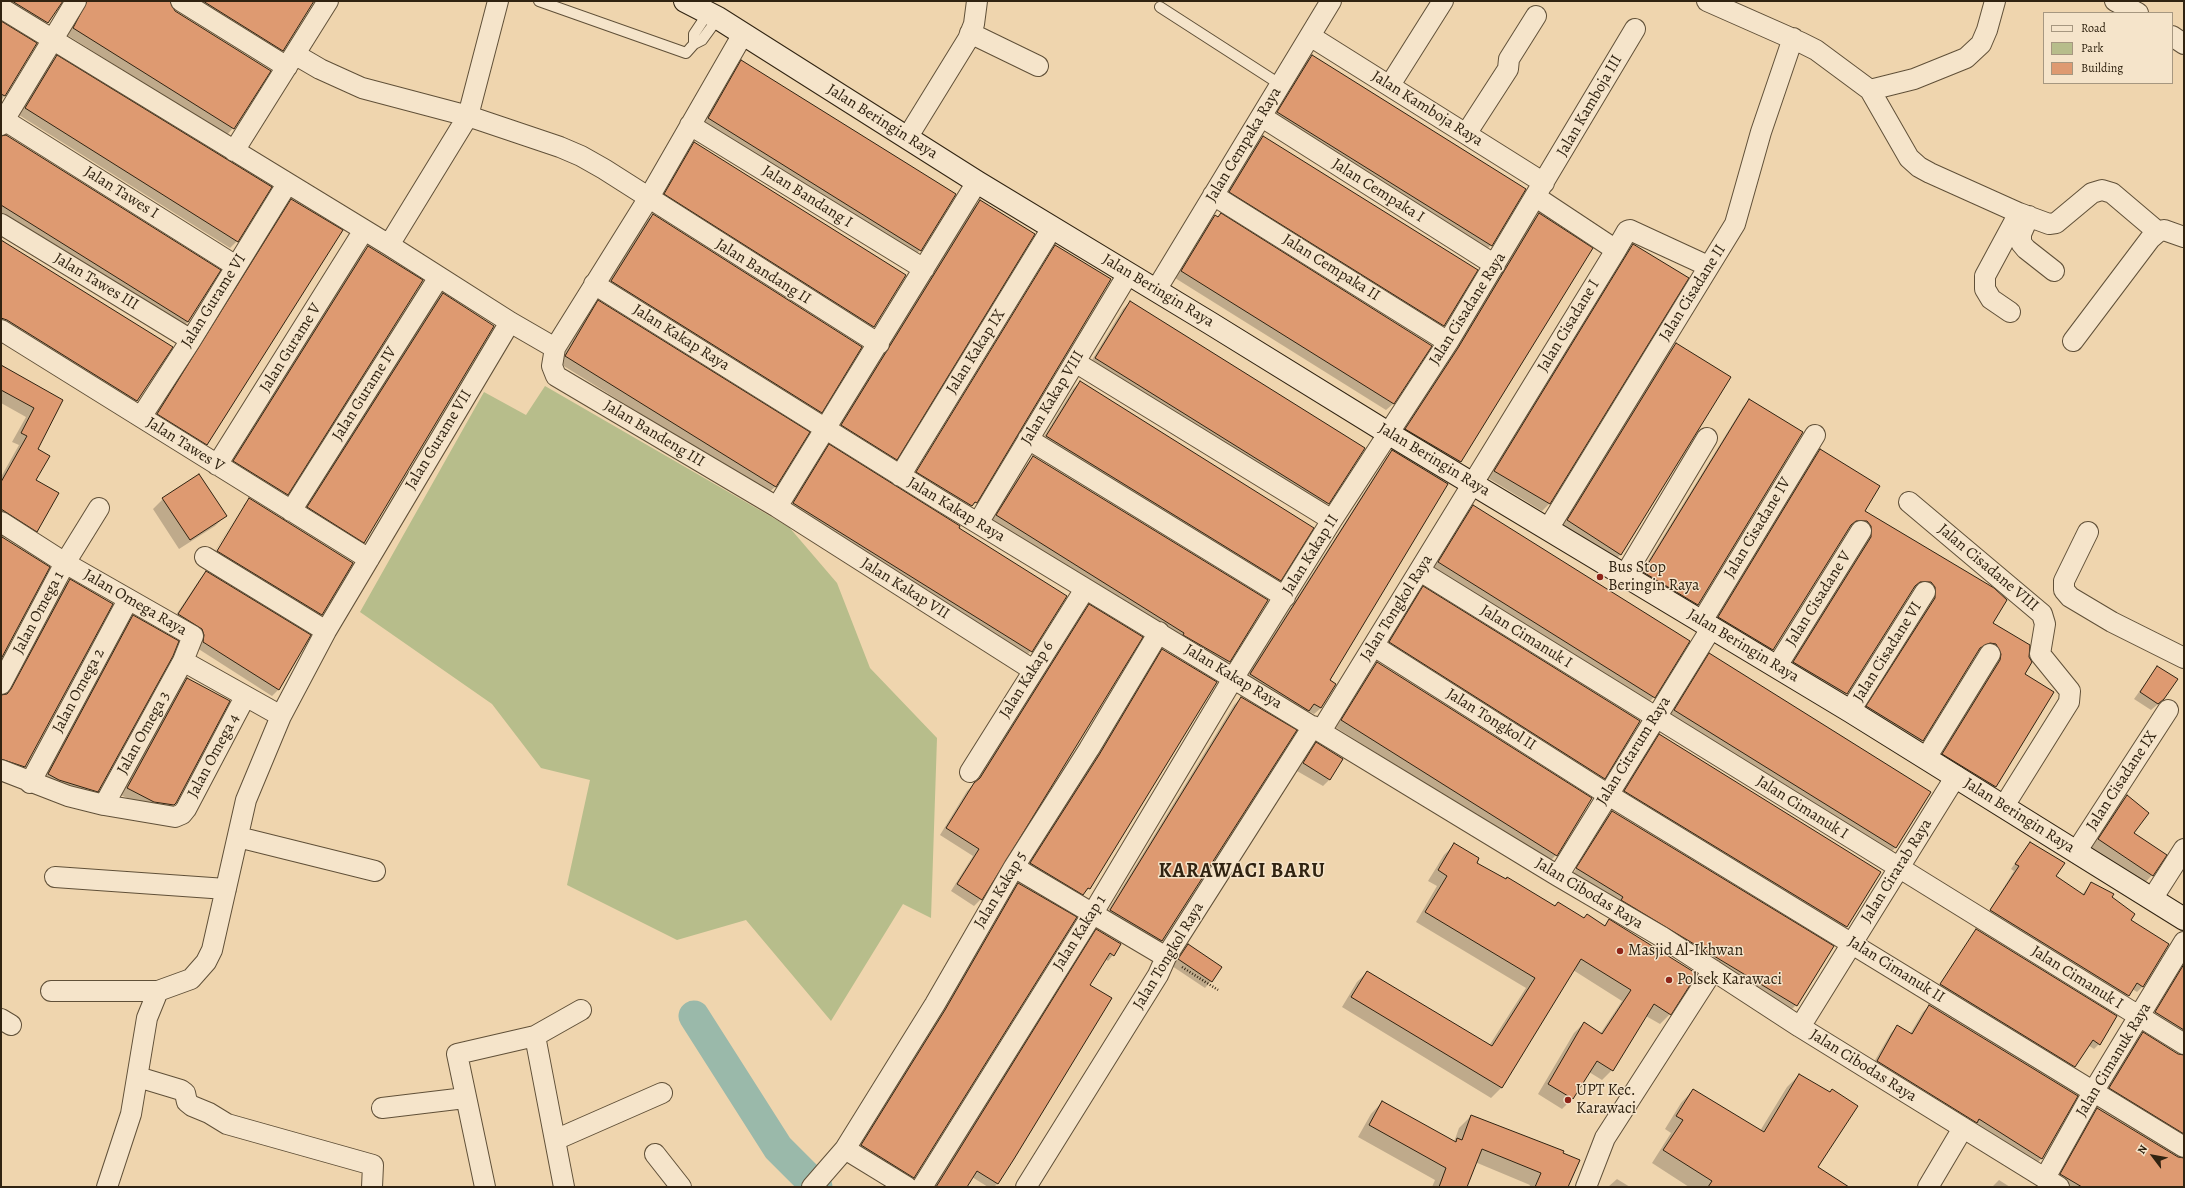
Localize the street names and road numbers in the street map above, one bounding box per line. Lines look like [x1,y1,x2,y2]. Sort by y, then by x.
street label: Jalan Kamboja III [1553,52,1627,160]
street label: Jalan Kamboja Raya [1368,67,1486,151]
street label: Jalan Beringin Raya [823,80,941,164]
street label: Jalan Cempaka Raya [1202,84,1286,206]
street label: Jalan Cempaka I [1328,155,1428,227]
street label: Jalan Bandang I [758,162,856,232]
street label: Jalan Tawes I [80,163,162,223]
street label: Jalan Cempaka II [1279,230,1383,306]
street label: Jalan Bandang II [712,235,814,309]
street label: Jalan Cisadane II [1656,241,1730,345]
street label: Jalan Tawes III [50,249,142,315]
street label: Jalan Cisadane Raya [1425,249,1511,369]
street label: Jalan Gurame VI [177,250,251,352]
street label: Jalan Beringin Raya [1099,250,1217,332]
street label: Jalan Cisadane I [1534,276,1604,376]
street label: Jalan Gurame V [256,300,326,396]
street label: Jalan Kakap Raya [629,301,733,375]
street label: Jalan Kakap IX [942,306,1010,398]
street label: Jalan Gurame IV [328,343,402,445]
street label: Jalan Kakap VIII [1017,347,1089,449]
street label: Jalan Gurame VII [402,387,476,493]
street label: Jalan Bandeng III [600,396,708,472]
street label: Jalan Tawes V [143,414,227,476]
street label: Jalan Beringin Raya [1375,419,1493,501]
street label: Jalan Kakap Raya [904,473,1008,547]
street label: Jalan Cisadane IV [1720,474,1796,582]
street label: Jalan Kakap II [1279,511,1343,599]
street label: Jalan Cisadane VIII [1934,520,2042,616]
street label: Jalan Cisadane V [1782,548,1856,650]
street label: Jalan Tongkol Raya [1357,551,1437,665]
street label: Jalan Kakap VII [857,554,953,624]
street label: Jalan Omega Raya [80,566,190,640]
street label: Jalan Omega 1 [9,568,69,658]
street label: Jalan Cisadane VI [1850,598,1926,706]
street label: Jalan Cimanuk I [1476,601,1576,673]
street label: Jalan Beringin Raya [1684,605,1802,687]
street label: Jalan Kakap 6 [996,638,1058,722]
street label: Jalan Kakap Raya [1181,640,1285,714]
street label: Jalan Omega 2 [49,645,109,737]
street label: Jalan Tongkol II [1443,685,1539,755]
street label: Jalan Omega 3 [113,688,175,778]
street label: Jalan Citarum Raya [1593,693,1675,809]
street label: Jalan Omega 4 [184,711,244,801]
street label: Jalan Cisadane IX [2083,728,2161,834]
street label: Jalan Cimanuk I [1752,772,1852,844]
street label: Jalan Beringin Raya [1960,774,2078,858]
street label: Jalan Cirarab Raya [1857,816,1937,926]
street label: Jalan Kakap 5 [971,848,1031,932]
street label: Jalan Cibodas Raya [1532,854,1646,934]
street label: Jalan Kakap 1 [1049,892,1111,974]
street label: Jalan Tongkol Raya [1129,899,1209,1013]
street label: Jalan Cimanuk II [1844,933,1948,1007]
street label: Jalan Cimanuk I [2027,942,2127,1014]
street label: Jalan Cimanuk Raya [2072,999,2156,1121]
street label: Jalan Cibodas Raya [1806,1025,1920,1107]

